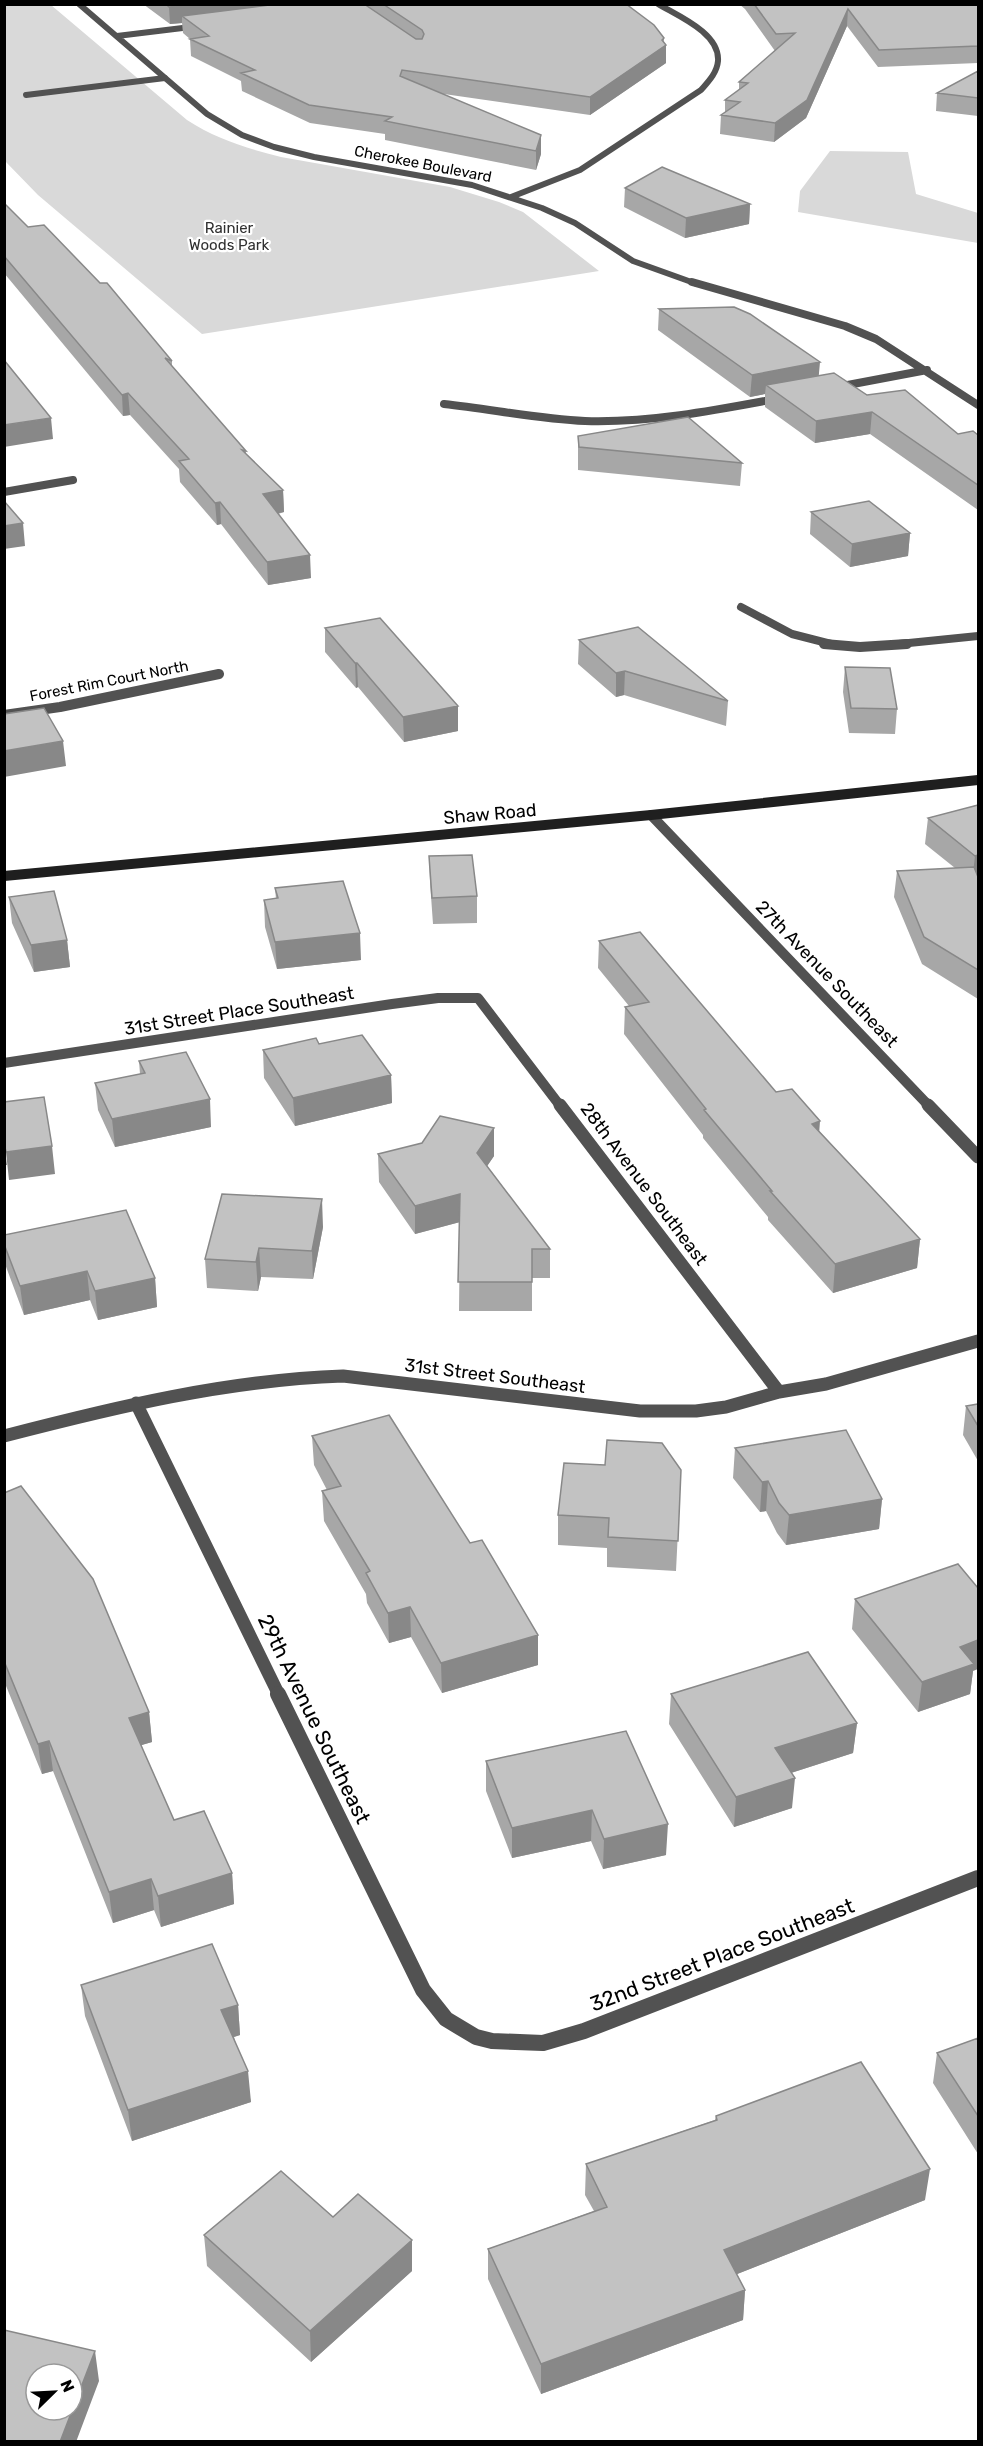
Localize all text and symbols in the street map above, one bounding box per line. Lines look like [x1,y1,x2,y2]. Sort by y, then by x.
street label: Cherokee Boulevard [353,142,493,186]
park label: Rainier Woods Park [189,219,269,254]
street label: Forest Rim Court North [28,657,190,705]
street label: Shaw Road [443,799,537,829]
street label: 27th Avenue Southeast [751,896,903,1052]
street label: 31st Street Place Southeast [123,982,355,1040]
street label: 28th Avenue Southeast [576,1098,712,1270]
street label: 31st Street Southeast [403,1354,587,1398]
street label: 29th Avenue Southeast [253,1610,376,1828]
street label: 32nd Street Place Southeast [586,1893,857,2017]
north arrow [24,2362,84,2422]
text: N [56,2377,78,2395]

